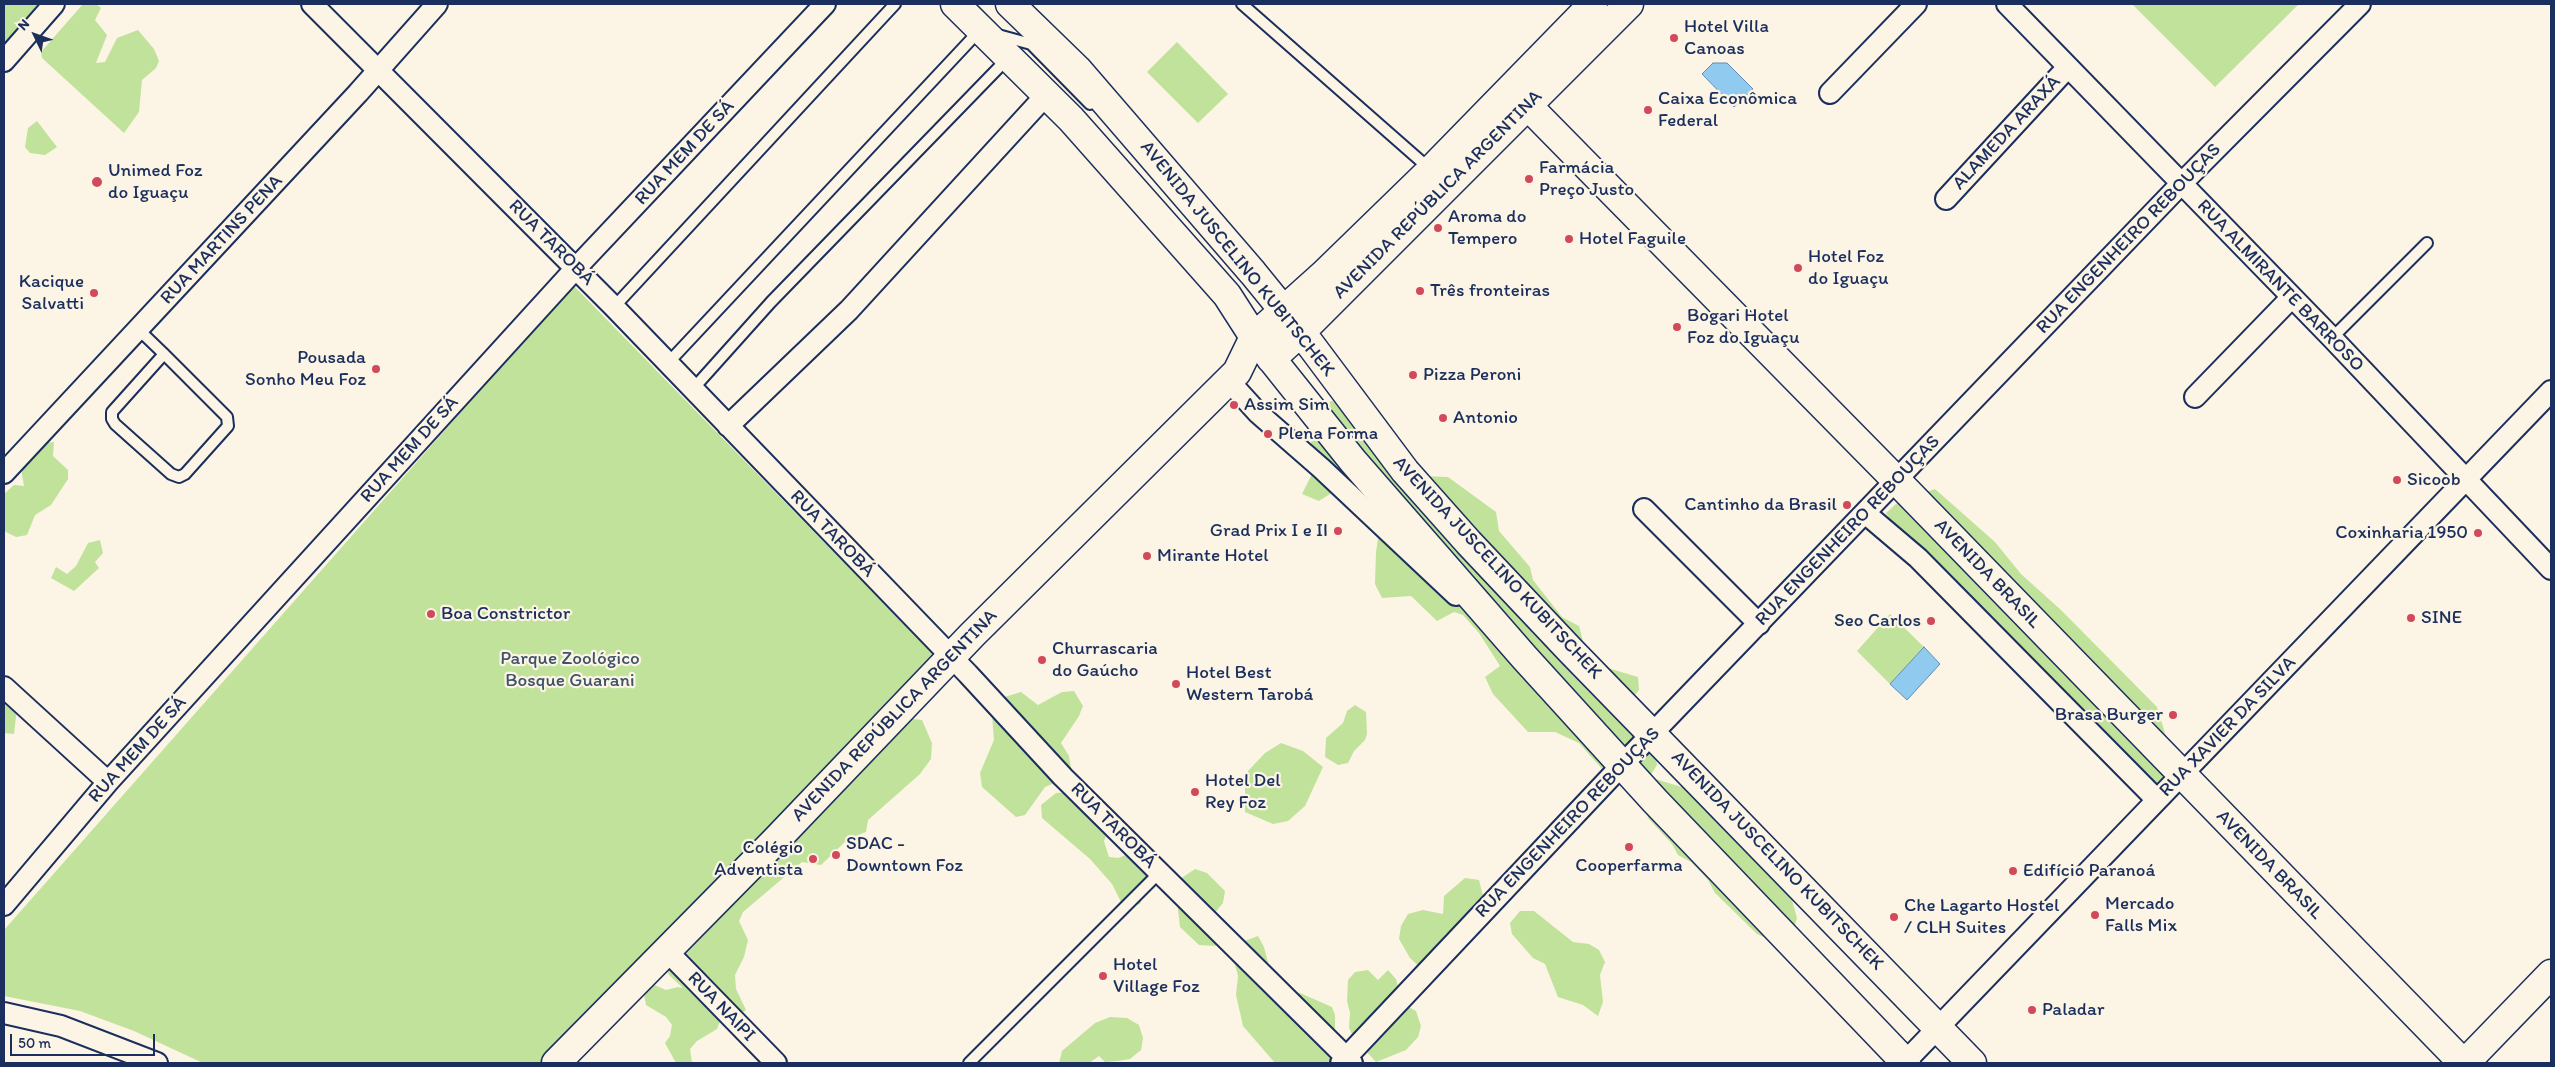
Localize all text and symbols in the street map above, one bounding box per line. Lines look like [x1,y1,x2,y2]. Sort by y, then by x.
north arrow [10,10,60,60]
text: N [14,15,33,34]
place label: Hotel Villa Canoas [1684,16,1769,60]
marker: Hotel Villa Canoas [1668,32,1680,44]
street label: ALAMEDA ARAXÁ [1948,71,2066,195]
street label: AVENIDA REPÚBLICA ARGENTINA [1329,86,1547,304]
place label: Caixa Econômica Federal [1658,88,1797,132]
street label: RUA MEM DE SÁ [630,96,740,210]
marker: Caixa Econômica Federal [1642,104,1654,116]
street label: AVENIDA JUSCELINO KUBITSCHEK [1135,137,1339,381]
street label: RUA ENGENHEIRO REBOUÇAS [2032,139,2226,339]
place label: Farmácia Preço Justo [1539,157,1634,201]
place label: Unimed Foz do Iguaçu [108,160,203,204]
street label: RUA MARTINS PENA [156,170,288,310]
marker: Farmácia Preço Justo [1523,173,1535,185]
marker: Unimed Foz do Iguaçu [90,175,104,189]
street label: RUA TAROBÁ [503,195,599,291]
street label: RUA ALMIRANTE BARROSO [2192,195,2368,377]
place label: Aroma do Tempero [1448,206,1527,250]
marker: Aroma do Tempero [1432,222,1444,234]
place label: Hotel Faguile [1579,228,1686,250]
marker: Hotel Faguile [1563,233,1575,245]
place label: Hotel Foz do Iguaçu [1808,246,1889,290]
marker: Hotel Foz do Iguaçu [1792,262,1804,274]
place label: Kacique Salvatti [19,271,84,315]
place label: Três fronteiras [1430,280,1550,302]
marker: Três fronteiras [1414,285,1426,297]
marker: Kacique Salvatti [88,287,100,299]
place label: Bogari Hotel Foz do Iguaçu [1687,305,1799,349]
marker: Bogari Hotel Foz do Iguaçu [1671,321,1683,333]
place label: Pousada Sonho Meu Foz [245,347,366,391]
marker: Pousada Sonho Meu Foz [370,363,382,375]
place label: Pizza Peroni [1423,364,1521,386]
marker: Pizza Peroni [1407,369,1419,381]
street label: RUA MEM DE SÁ [356,392,464,508]
place label: Assim Sim [1244,394,1330,416]
marker: Assim Sim [1228,399,1240,411]
place label: Antonio [1453,407,1518,429]
marker: Antonio [1437,412,1449,424]
place label: Plena Forma [1278,423,1378,445]
marker: Plena Forma [1262,428,1274,440]
street label: RUA ENGENHEIRO REBOUÇAS [1751,431,1945,631]
street label: AVENIDA JUSCELINO KUBITSCHEK [1388,452,1606,684]
place label: Sicoob [2407,469,2461,491]
marker: Sicoob [2391,474,2403,486]
street label: RUA TAROBÁ [785,486,879,582]
place label: Cantinho da Brasil [1684,494,1837,516]
marker: Cantinho da Brasil [1841,499,1853,511]
street label: AVENIDA BRASIL [1929,514,2045,634]
place label: Grad Prix I e II [1210,520,1328,542]
place label: Coxinharia 1950 [2335,522,2468,544]
marker: Grad Prix I e II [1332,525,1344,537]
marker: Coxinharia 1950 [2472,527,2484,539]
place label: Mirante Hotel [1157,545,1269,567]
marker: Mirante Hotel [1141,550,1153,562]
place label: Boa Constrictor [441,603,570,625]
street label: AVENIDA REPÚBLICA ARGENTINA [787,605,1003,827]
place label: SINE [2421,607,2462,629]
marker: Boa Constrictor [425,608,437,620]
place label: Seo Carlos [1834,610,1921,632]
marker: SINE [2405,612,2417,624]
marker: Seo Carlos [1925,615,1937,627]
place label: Churrascaria do Gaúcho [1052,638,1158,682]
park label: Parque Zoológico Bosque Guarani [500,648,640,692]
street label: RUA XAVIER DA SILVA [2155,652,2301,802]
marker: Churrascaria do Gaúcho [1036,654,1048,666]
place label: Hotel Best Western Tarobá [1186,662,1313,706]
marker: Hotel Best Western Tarobá [1170,678,1182,690]
street label: RUA MEM DE SÁ [84,692,192,808]
place label: Brasa Burger [2055,704,2163,726]
marker: Brasa Burger [2167,709,2179,721]
street label: RUA ENGENHEIRO REBOUÇAS [1471,723,1665,923]
street label: AVENIDA JUSCELINO KUBITSCHEK [1666,747,1888,975]
place label: Hotel Del Rey Foz [1205,770,1281,814]
street label: RUA TAROBÁ [1065,778,1161,874]
marker: Hotel Del Rey Foz [1189,786,1201,798]
street label: AVENIDA BRASIL [2211,805,2327,925]
place label: SDAC - Downtown Foz [846,833,963,877]
place label: Colégio Adventista [714,837,803,881]
marker: Cooperfarma [1623,841,1635,853]
marker: SDAC - Downtown Foz [830,849,842,861]
marker: Colégio Adventista [807,853,819,865]
place label: Cooperfarma [1575,855,1683,877]
place label: Edifício Paranoá [2023,860,2155,882]
marker: Edifício Paranoá [2007,865,2019,877]
place label: Mercado Falls Mix [2105,893,2177,937]
place label: Che Lagarto Hostel / CLH Suites [1904,895,2059,939]
marker: Mercado Falls Mix [2089,909,2101,921]
marker: Che Lagarto Hostel / CLH Suites [1888,911,1900,923]
place label: Hotel Village Foz [1113,954,1200,998]
street label: RUA NAIPI [682,967,760,1047]
marker: Hotel Village Foz [1097,970,1109,982]
place label: Paladar [2042,999,2104,1021]
marker: Paladar [2026,1004,2038,1016]
scale bar [12,1024,158,1056]
text: 50 m [18,1034,51,1052]

